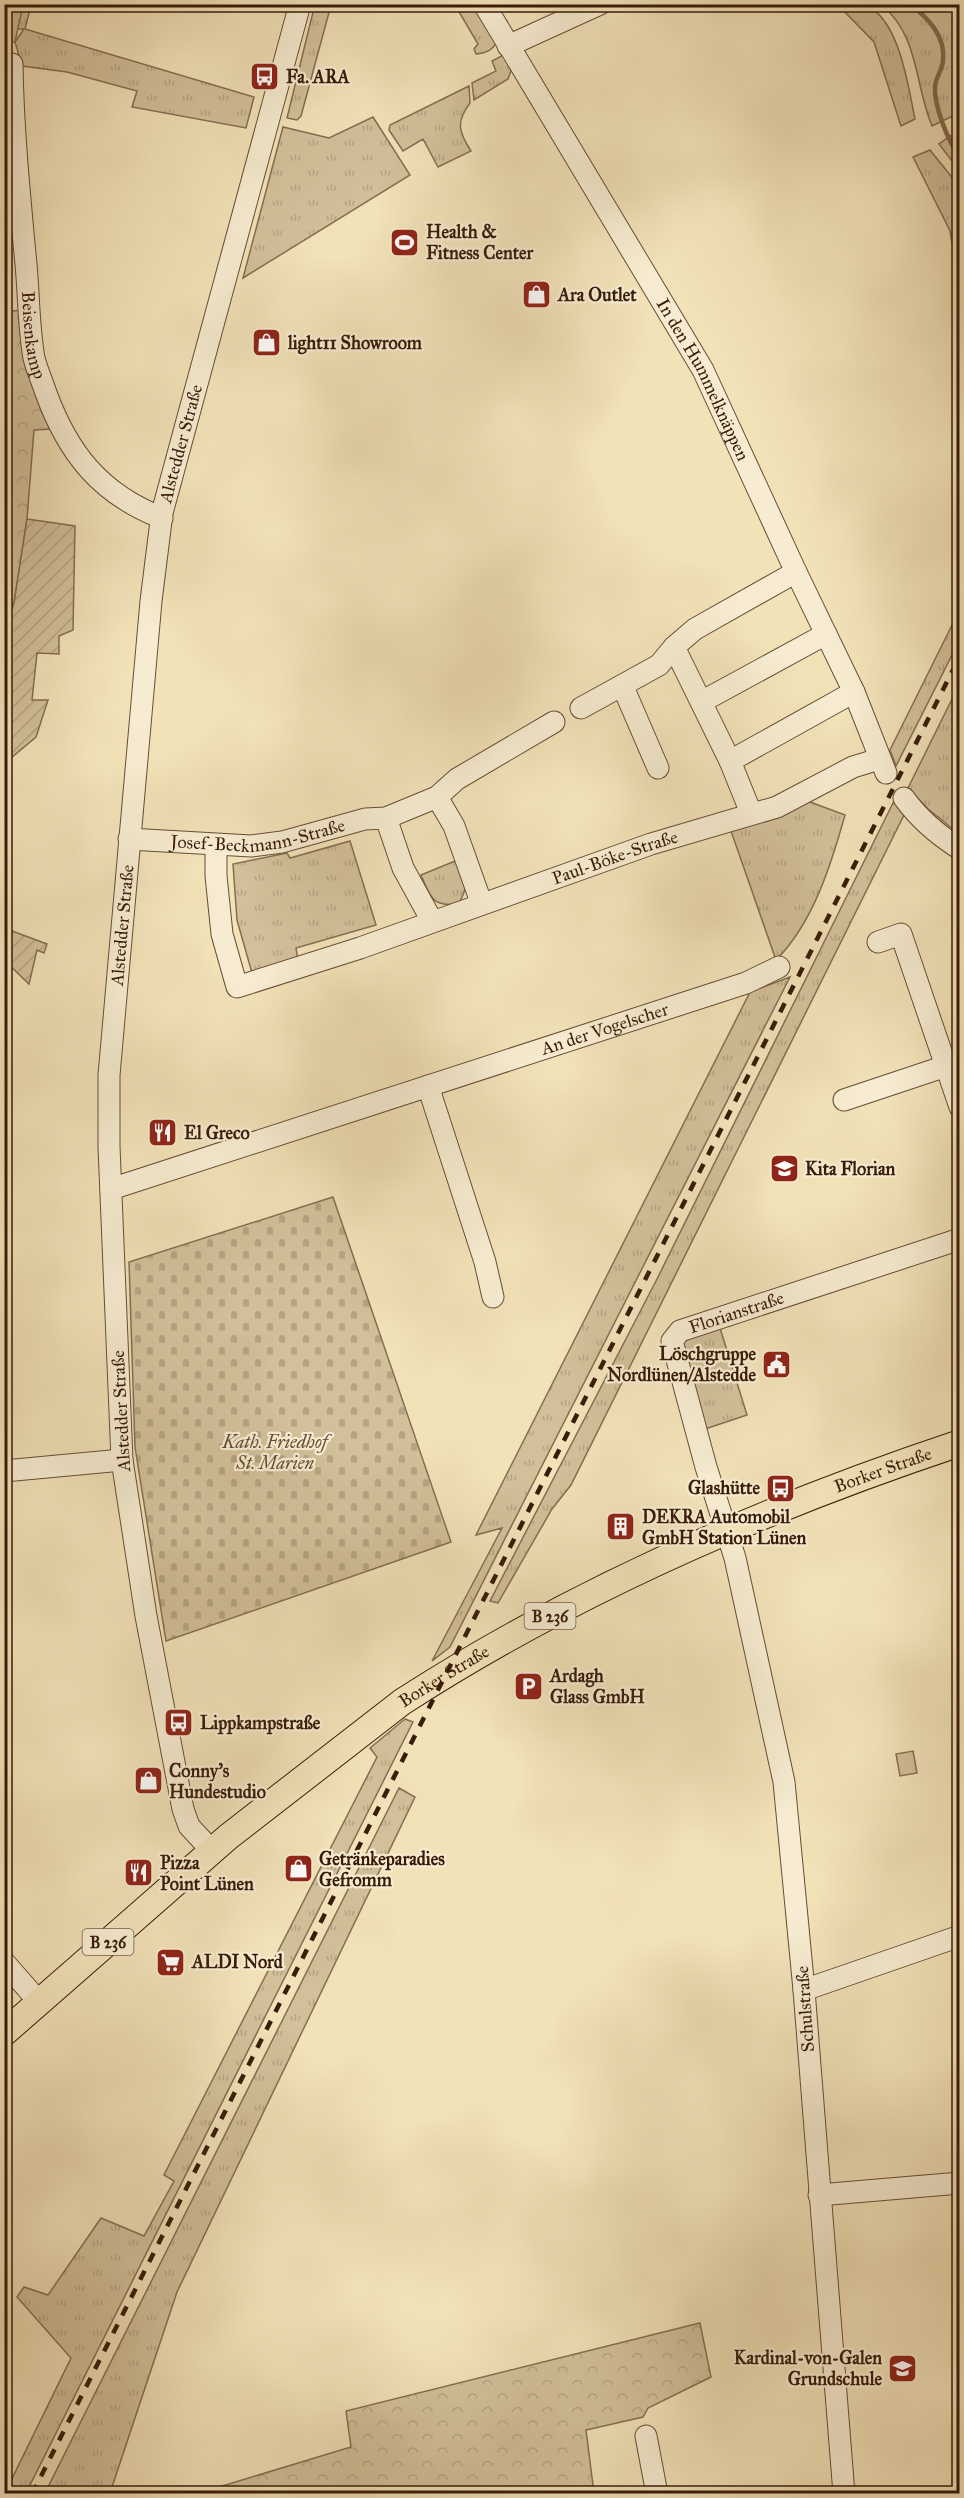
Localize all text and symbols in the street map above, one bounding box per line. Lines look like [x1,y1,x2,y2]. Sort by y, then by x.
bus stop icon: Fa. ARA [249,61,281,93]
place label: Fa. ARA [286,66,351,88]
place label: Health & Fitness Center [426,221,535,264]
sports icon: Health & Fitness Center [389,226,421,258]
shop icon: Ara Outlet [521,279,553,311]
place label: Ara Outlet [557,284,637,306]
street label: Beisenkamp [17,291,51,382]
street label: In den Hummelknäppen [652,294,754,464]
shop icon: light11 Showroom [251,327,283,359]
place label: light11 Showroom [287,332,423,355]
street label: Alstedder Straße [154,382,207,506]
street label: Josef-Beckmann-Straße [168,814,347,857]
street label: Paul-Böke-Straße [549,826,680,889]
street label: Alstedder Straße [106,864,139,988]
street label: An der Vogelscher [537,998,671,1060]
restaurant icon: El Greco [147,1117,179,1149]
place label: El Greco [184,1122,250,1144]
school or university icon: Kita Florian [768,1153,800,1185]
place label: Kita Florian [805,1158,895,1180]
street label: Florianstraße [686,1287,787,1338]
place label: Löschgruppe Nordlünen/Alstedde [607,1343,757,1386]
public building icon: Löschgruppe Nordlünen/Alstedde [761,1348,793,1380]
street label: Alstedder Straße [107,1350,135,1473]
park label: Kath. Friedhof St. Marien [221,1431,333,1474]
street label: Borker Straße [831,1442,935,1498]
bus stop icon: Glashütte [765,1472,797,1504]
place label: Glashütte [688,1477,760,1499]
place label: DEKRA Automobil GmbH Station Lünen [642,1506,807,1549]
building icon: DEKRA Automobil GmbH Station Lünen [605,1511,637,1543]
road number: B 236 [524,1603,576,1629]
street label: Borker Straße [394,1640,493,1712]
place label: Ardagh Glass GmbH [549,1665,645,1708]
parking icon: Ardagh Glass GmbH [513,1670,545,1702]
bus stop icon: Lippkampstraße [163,1707,195,1739]
place label: Lippkampstraße [200,1712,321,1735]
place label: Conny's Hundestudio [169,1760,266,1803]
shop icon: Conny's Hundestudio [132,1765,164,1797]
place label: Getränkeparadies Gefromm [319,1848,445,1891]
place label: Pizza Point Lünen [160,1852,254,1895]
shop icon: Getränkeparadies Gefromm [282,1853,314,1885]
restaurant icon: Pizza Point Lünen [123,1857,155,1889]
road number: B 236 [82,1929,134,1955]
supermarket icon: ALDI Nord [155,1946,187,1978]
place label: ALDI Nord [191,1951,284,1973]
street label: Schulstraße [791,1965,819,2053]
place label: Kardinal-von-Galen Grundschule [734,2347,882,2390]
school or university icon: Kardinal-von-Galen Grundschule [887,2352,919,2384]

